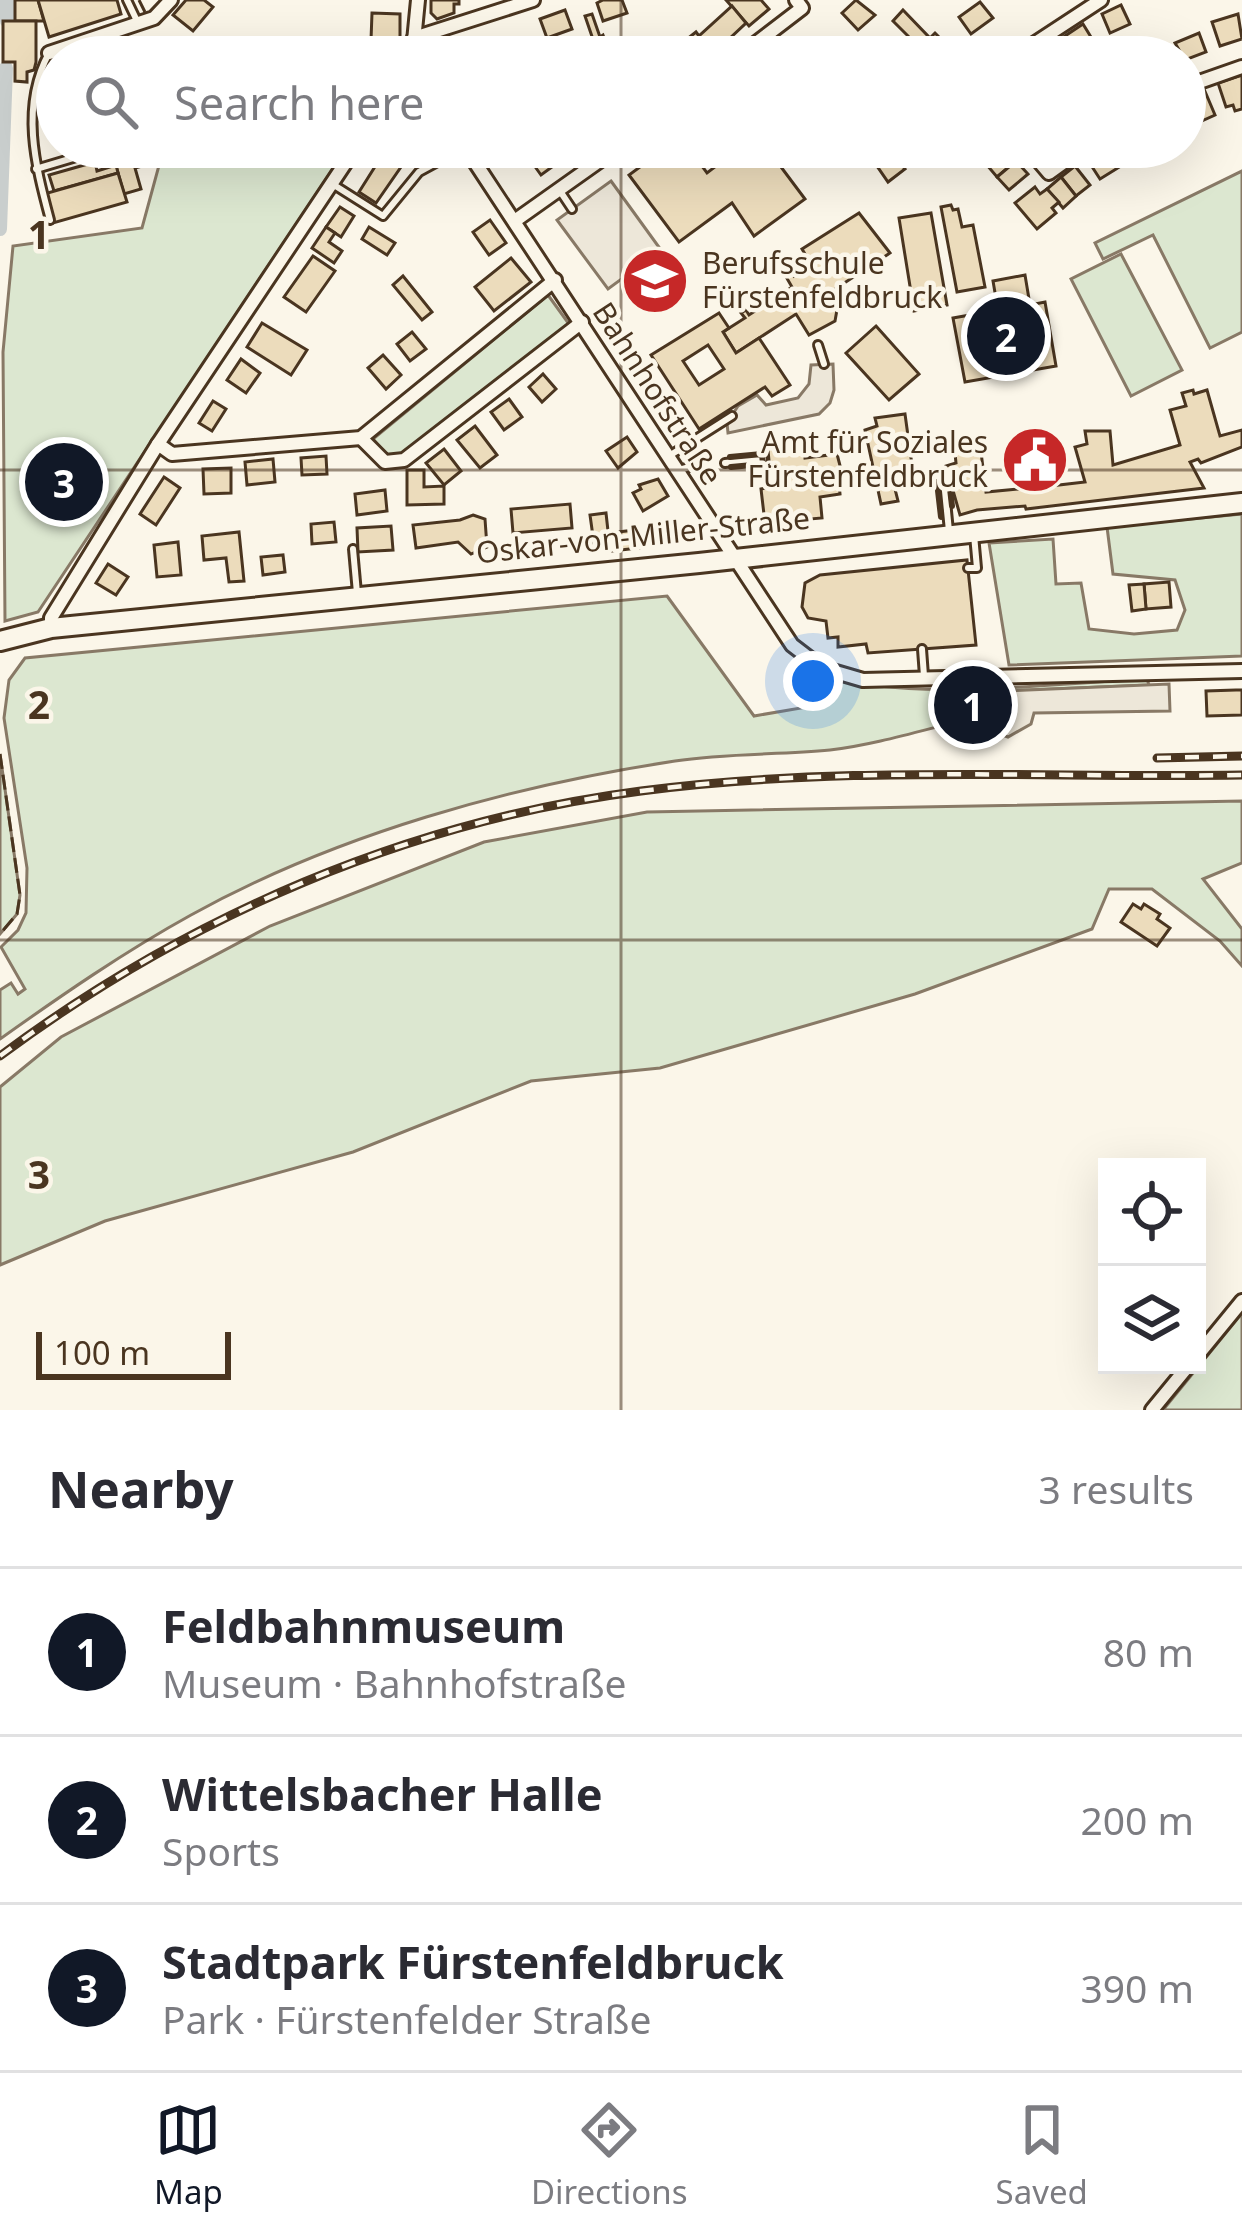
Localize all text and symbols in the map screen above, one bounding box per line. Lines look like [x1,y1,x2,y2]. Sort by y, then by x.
search box [36,36,1206,168]
icon: search [78,69,144,135]
text: Search here [174,72,424,133]
text: 1 [28,207,50,260]
place label: Berufsschule Fürstenfeldbruck [702,242,942,317]
school or university icon: Berufsschule Fürstenfeldbruck [620,246,690,316]
pin: 2 [967,291,1045,381]
street label: Bahnhofstraße [584,294,733,492]
place label: Amt für Soziales Fürstenfeldbruck [748,421,988,496]
public building icon: Amt für Soziales Fürstenfeldbruck [1000,425,1070,495]
pin: 3 [25,437,103,527]
street label: Oskar-von-Miller-Straße [474,497,812,572]
your location [783,651,843,711]
pin: 1 [934,660,1012,750]
text: 2 [28,677,50,730]
text: 3 [28,1147,50,1200]
map controls [1098,1158,1206,1374]
button: locate [1098,1158,1206,1266]
button: layers [1098,1266,1206,1374]
scale bar [36,1326,231,1379]
text: 100 m [54,1330,150,1375]
text: Nearby [48,1453,234,1523]
text: 3 results [1039,1462,1194,1515]
text: Feldbahnmuseum [162,1595,565,1656]
text: 1 [76,1625,98,1678]
text: 80 m [1103,1625,1194,1678]
text: Museum · Bahnhofstraße [162,1656,627,1709]
text: Wittelsbacher Halle [162,1763,603,1824]
text: 2 [76,1793,98,1846]
text: 200 m [1080,1793,1194,1846]
text: Sports [162,1824,280,1877]
text: Stadtpark Fürstenfeldbruck [162,1931,784,1992]
text: 3 [76,1961,98,2014]
text: 390 m [1080,1961,1194,2014]
text: Park · Fürstenfelder Straße [162,1992,651,2045]
tab: Map [154,2097,223,2214]
tab: Directions [531,2097,688,2214]
tab: Saved [996,2097,1088,2214]

